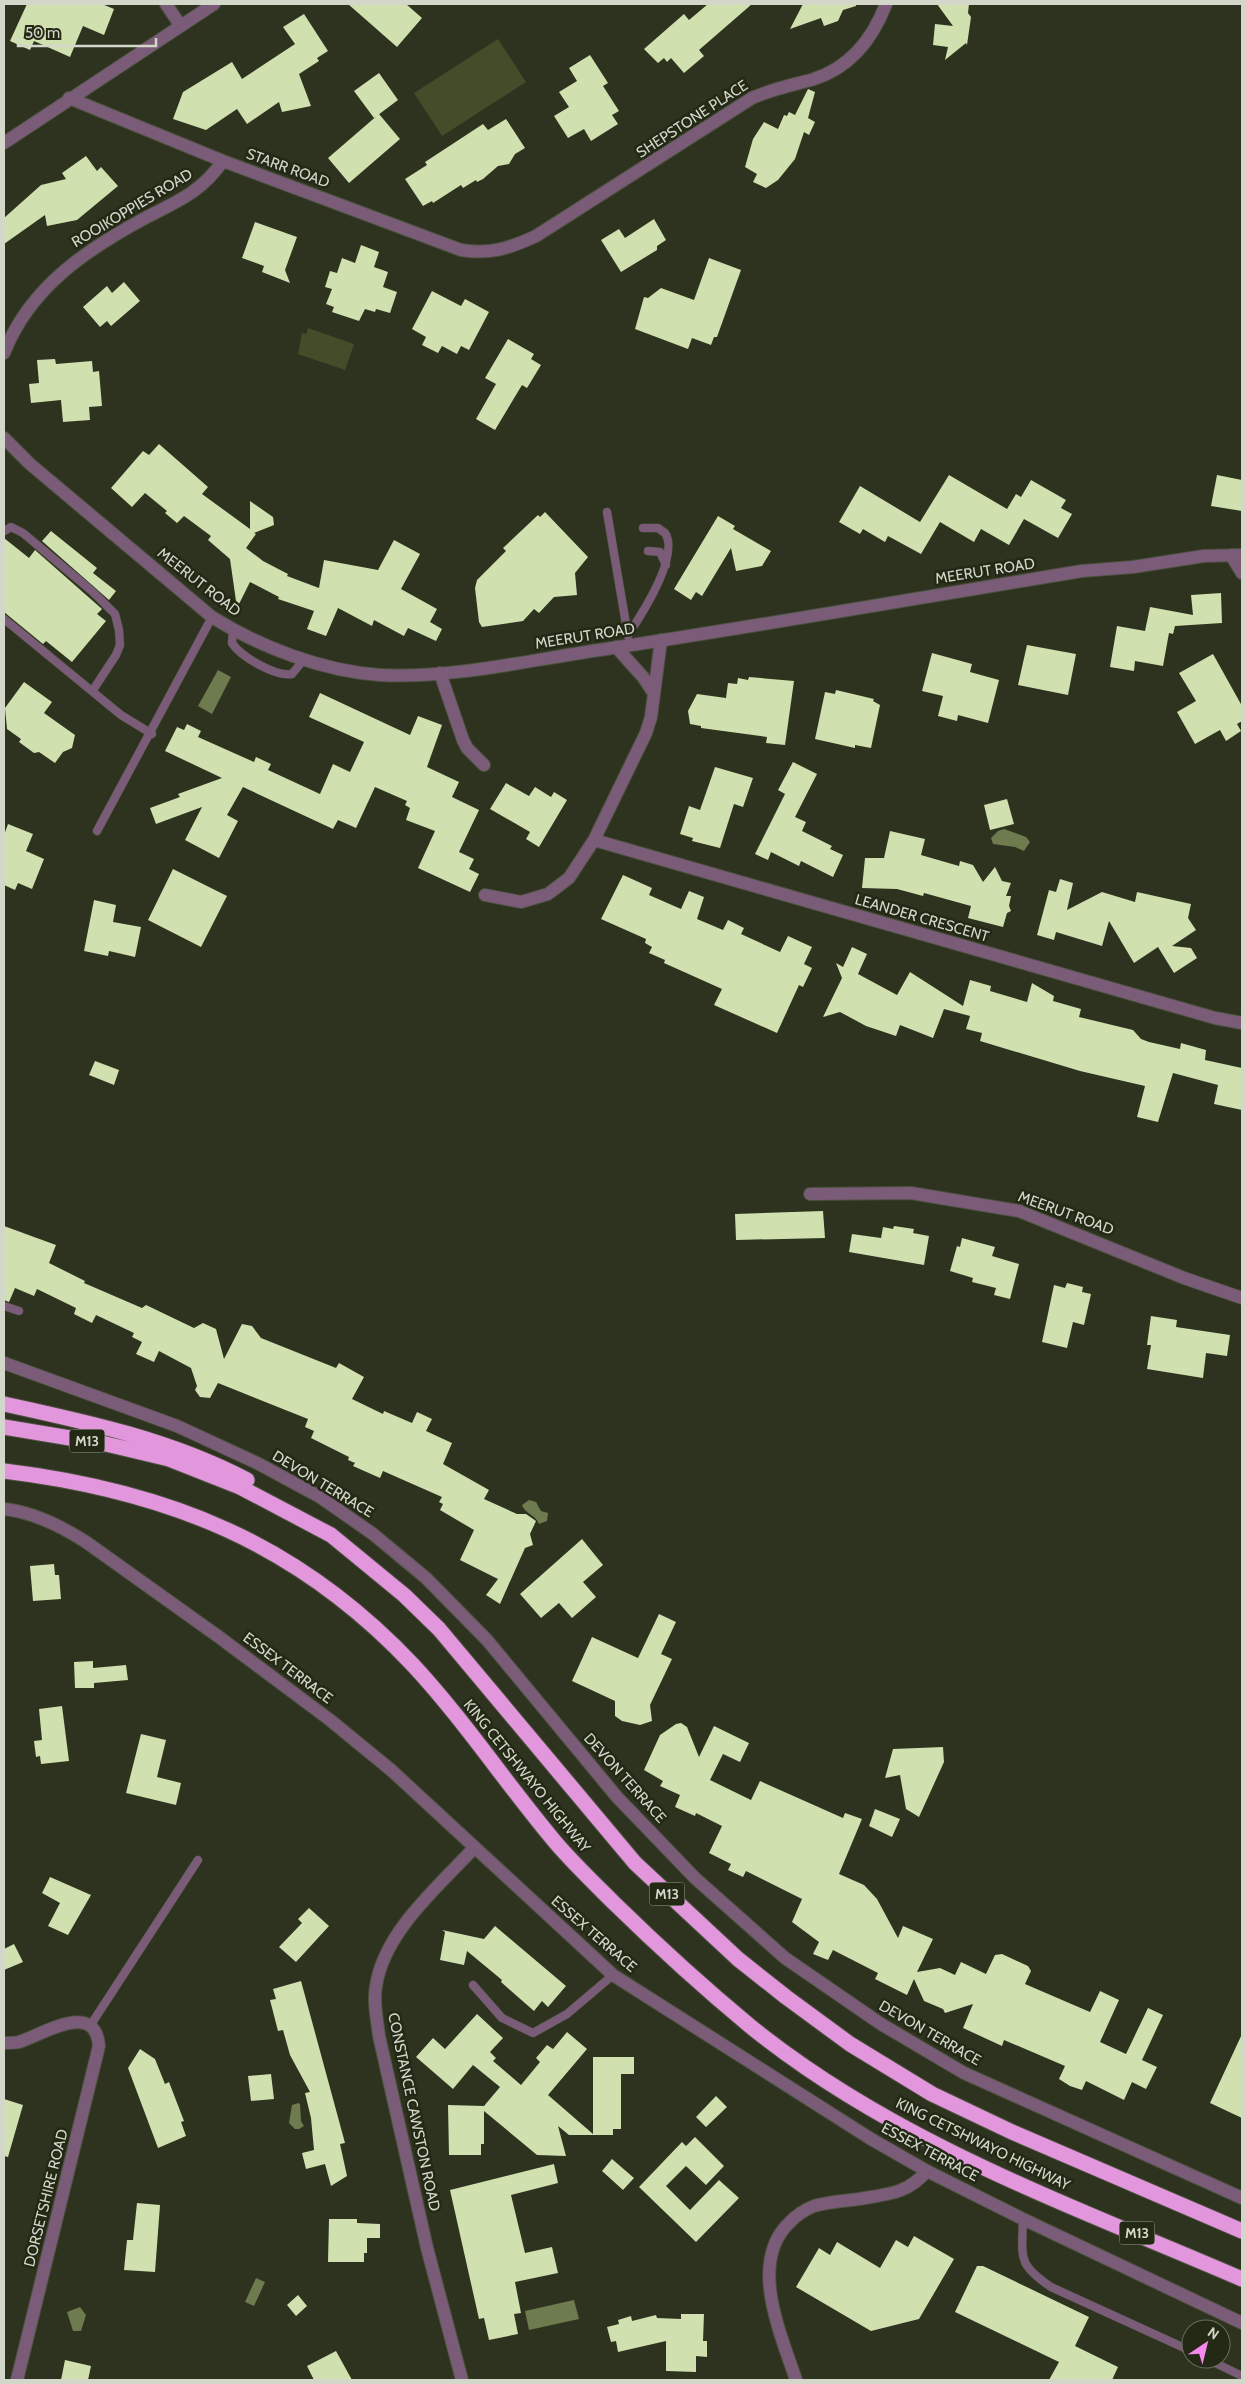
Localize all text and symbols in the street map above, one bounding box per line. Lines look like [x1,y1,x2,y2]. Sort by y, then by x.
scale bar [18,15,155,47]
text: 50 m [25,24,60,42]
street label: SHEPSTONE PLACE [633,76,751,162]
street label: STARR ROAD [244,145,332,191]
street label: ROOIKOPPIES ROAD [68,165,196,251]
street label: MEERUT ROAD [154,544,244,620]
street label: MEERUT ROAD [934,554,1036,588]
street label: MEERUT ROAD [534,619,636,653]
street label: LEANDER CRESCENT [853,890,991,946]
street label: MEERUT ROAD [1016,1187,1116,1239]
road number: M13 [70,1430,104,1452]
street label: DEVON TERRACE [269,1447,377,1521]
street label: ESSEX TERRACE [240,1628,336,1708]
street label: KING CETSHWAYO HIGHWAY [460,1696,595,1857]
street label: DEVON TERRACE [580,1729,670,1827]
road number: M13 [650,1882,684,1906]
street label: ESSEX TERRACE [548,1892,640,1976]
street label: DEVON TERRACE [876,1997,984,2069]
street label: CONSTANCE CAWSTON ROAD [384,2011,444,2213]
street label: KING CETSHWAYO HIGHWAY [893,2094,1074,2194]
street label: ESSEX TERRACE [878,2119,982,2185]
street label: DORSETSHIRE ROAD [20,2127,72,2269]
road number: M13 [1120,2222,1154,2244]
north arrow [1181,2319,1231,2369]
text: N [1204,2323,1223,2344]

